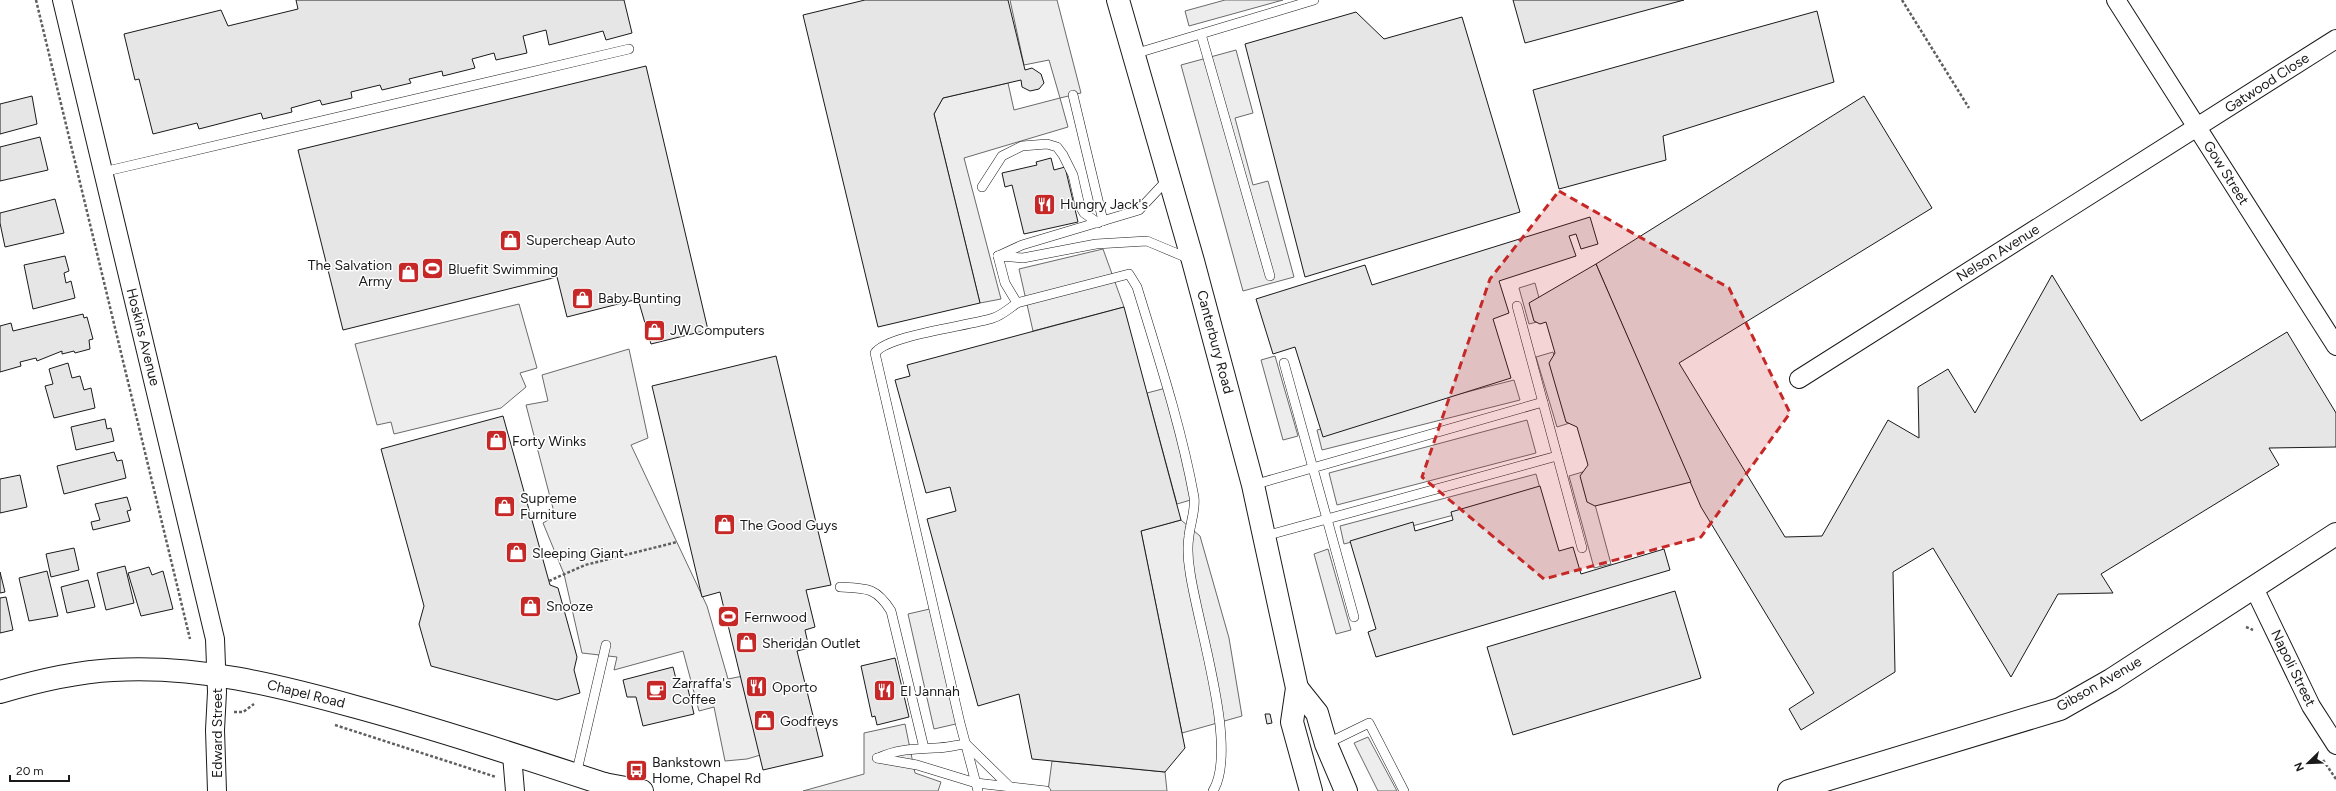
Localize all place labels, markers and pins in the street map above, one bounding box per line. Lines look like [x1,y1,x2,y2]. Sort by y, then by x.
restaurant icon: Hungry Jack's [1032,191,1058,217]
place label: Hungry Jack's [1060,196,1148,213]
shop icon: Supercheap Auto [497,227,523,253]
place label: Supercheap Auto [526,232,636,249]
sports icon: Bluefit Swimming [419,256,445,282]
place label: The Salvation Army [308,257,393,290]
shop icon: The Salvation Army [395,260,421,286]
place label: Bluefit Swimming [448,261,558,278]
shop icon: Baby Bunting [570,285,596,311]
place label: Baby Bunting [598,290,681,307]
shop icon: JW Computers [642,317,668,343]
place label: JW Computers [670,322,764,339]
shop icon: Forty Winks [484,428,510,454]
place label: Forty Winks [512,433,586,450]
place label: Supreme Furniture [520,490,577,523]
shop icon: Supreme Furniture [492,493,518,519]
shop icon: The Good Guys [712,512,738,538]
place label: The Good Guys [740,517,838,534]
shop icon: Sleeping Giant [504,540,530,566]
place label: Sleeping Giant [532,545,624,562]
shop icon: Snooze [517,593,543,619]
place label: Snooze [546,598,594,615]
sports icon: Fernwood [716,604,742,630]
place label: Fernwood [744,609,807,626]
shop icon: Sheridan Outlet [733,630,759,656]
place label: Sheridan Outlet [762,635,861,652]
restaurant icon: Oporto [744,674,770,700]
place label: Zarraffa's Coffee [672,675,731,708]
cafe icon: Zarraffa's Coffee [644,678,670,704]
restaurant icon: El Jannah [871,678,897,704]
place label: Oporto [772,679,817,696]
place label: El Jannah [900,683,960,700]
shop icon: Godfreys [751,708,777,734]
place label: Godfreys [780,713,838,730]
place label: Bankstown Home, Chapel Rd [652,754,761,787]
bus stop icon: Bankstown Home, Chapel Rd [624,757,650,783]

